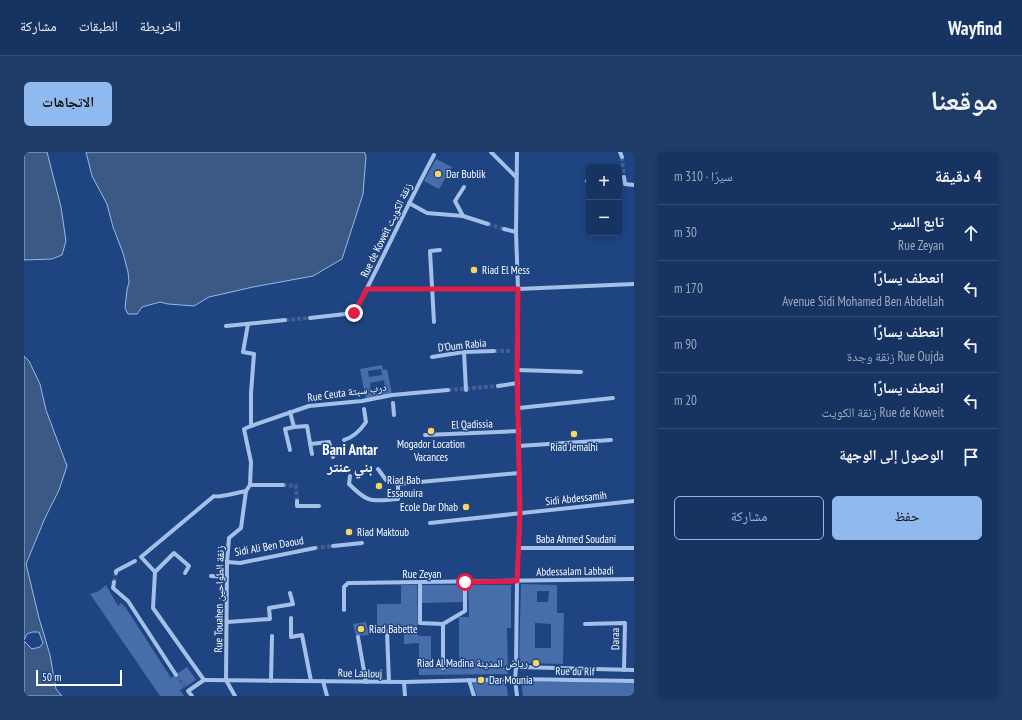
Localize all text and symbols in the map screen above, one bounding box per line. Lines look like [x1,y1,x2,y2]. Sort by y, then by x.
text: Wayfind [948,16,1002,40]
text: مشاركة [20,17,57,35]
text: الطبقات [79,17,118,35]
text: الخريطة [140,17,181,35]
text: موقعنا [930,81,998,118]
button: الاتجاهات [24,82,112,126]
map controls [586,164,622,236]
button: + [586,164,622,200]
text: 4 دقيقة [935,165,982,187]
place label: Dar Bublik [446,167,486,181]
text: سيرًا · 310 m [674,168,733,185]
marker: Dar Bublik [433,169,443,179]
street label: Rue de Koweit زنقة الكويت [357,180,415,280]
button: − [586,200,622,236]
text: تابع السير [891,212,944,231]
icon: ahead [960,222,982,244]
text: 30 m [674,224,697,241]
text: Rue Zeyan [898,237,944,254]
place label: Riad El Mess [482,263,530,277]
marker: Riad El Mess [469,265,479,275]
text: انعطف يسارًا [873,268,944,287]
icon: left [960,278,982,300]
text: 170 m [674,280,703,297]
text: Avenue Sidi Mohamed Ben Abdellah [782,293,944,310]
route end [345,304,363,322]
text: انعطف يسارًا [873,322,944,341]
icon: left [960,334,982,356]
street label: D'Oum Rabia [437,335,487,355]
text: 90 m [674,336,697,353]
text: Rue Oujda زنقة وجدة [847,348,944,365]
text: انعطف يسارًا [873,378,944,397]
street label: Rue Ceuta درب سبتة [307,379,388,404]
icon: left [960,390,982,412]
text: 20 m [674,392,697,409]
text: Rue de Koweit زنقة الكويت [822,404,944,421]
street label: El Qadissia [451,416,493,432]
marker: Mogador Location Vacances [426,426,436,436]
marker: Riad Jemalhi [569,429,579,439]
place label: Mogador Location Vacances [397,437,465,464]
district label: Bani Antar بني عنتر [322,440,378,478]
place label: Riad Jemalhi [550,440,598,454]
text: الوصول إلى الوجهة [839,445,944,464]
icon: arrive [960,446,982,468]
place label: Riad Bab Essaouira [387,473,423,500]
marker: Riad Bab Essaouira [374,481,384,491]
street label: Sidi Abdessamih [545,488,608,508]
button: مشاركة [674,496,824,540]
button: حفظ [832,496,982,540]
place label: Ecole Dar Dhab [400,500,458,514]
marker: Ecole Dar Dhab [461,502,471,512]
place label: Riad Maktoub [357,525,409,539]
marker: Riad Maktoub [344,527,354,537]
street label: Baba Ahmed Soudani [536,532,616,546]
street label: Sidi Ali Ben Daoud [233,533,305,559]
street label: Rue Touahen زنقة الطواحين [211,546,227,652]
street label: Abdessalam Labbadi [536,563,614,579]
street label: Rue Zeyan [403,567,442,581]
route start [456,573,474,591]
place label: Riad Babette [369,622,418,636]
marker: Riad Babette [356,624,366,634]
street label: Daraa [608,628,622,650]
place label: Riad Al Madina رياض المدينة [417,656,528,670]
marker: Riad Al Madina رياض المدينة [531,658,541,668]
street label: Rue du Rif [555,664,596,678]
street label: Rue Laalouj [338,666,382,680]
scale bar [36,668,122,687]
text: 50 m [42,670,61,684]
place label: Dar Mounia [489,673,533,687]
marker: Dar Mounia [476,675,486,685]

